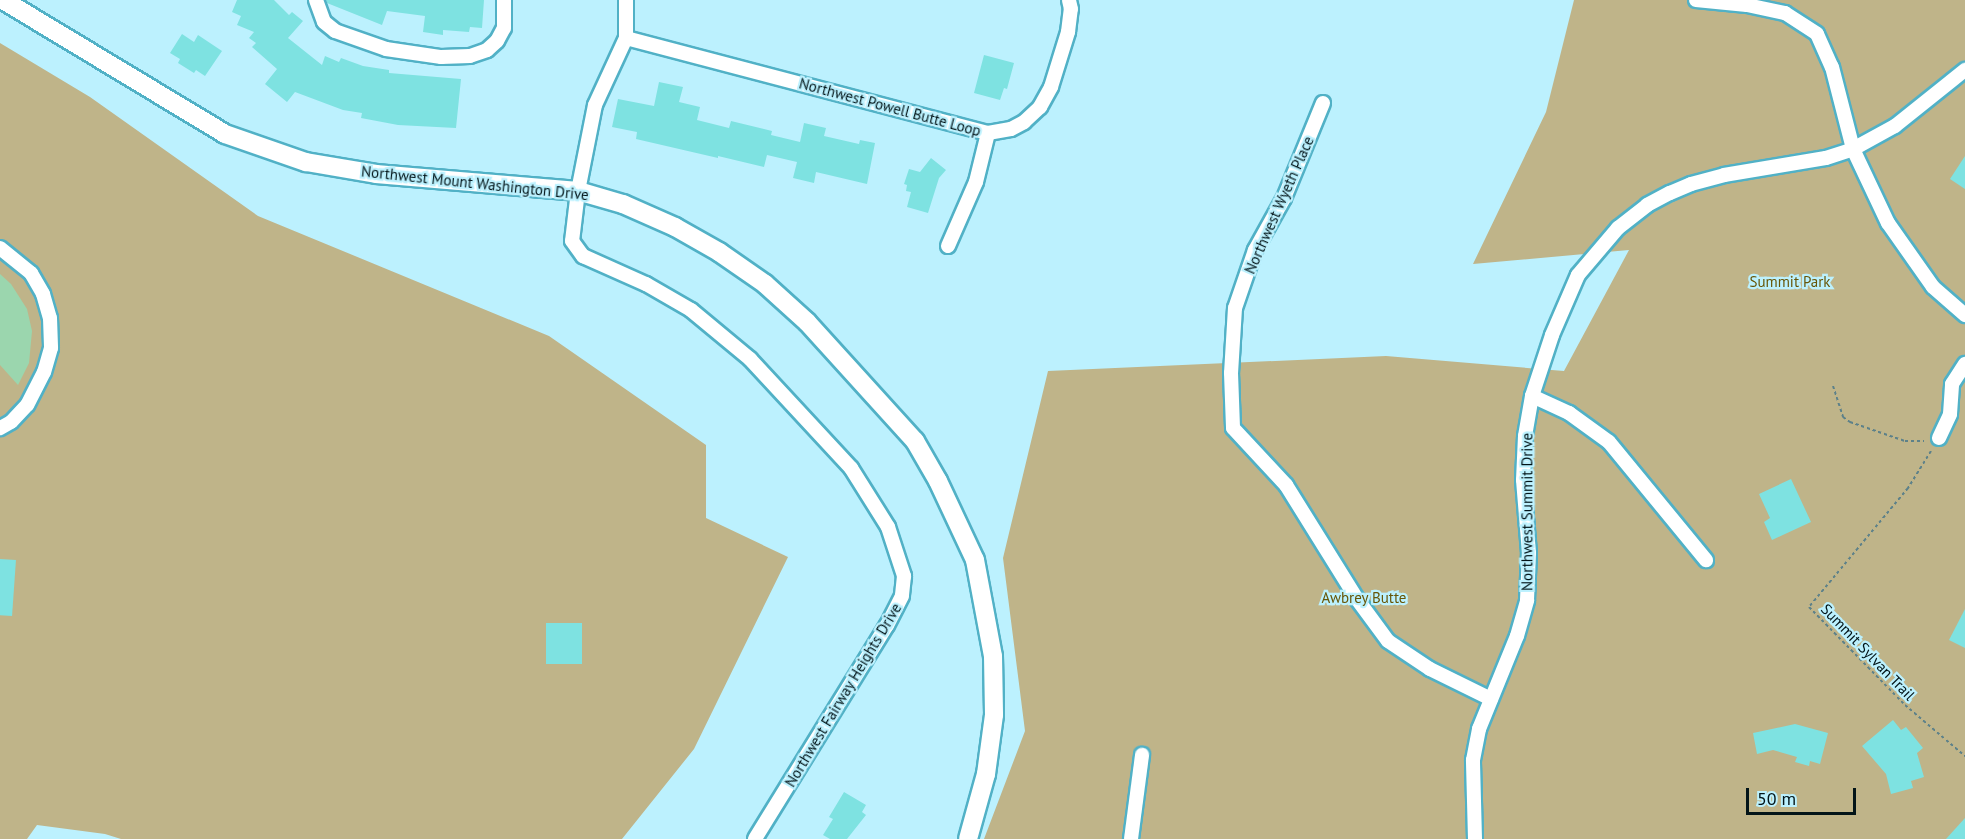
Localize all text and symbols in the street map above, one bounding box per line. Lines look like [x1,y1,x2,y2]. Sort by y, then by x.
street label: Northwest Powell Butte Loop [797,74,983,140]
street label: Northwest Wyeth Place [1240,133,1318,277]
street label: Northwest Mount Washington Drive [360,162,590,204]
park label: Summit Park [1749,273,1831,291]
street label: Northwest Summit Drive [1518,433,1536,591]
park label: Awbrey Butte [1321,589,1407,607]
street label: Northwest Fairway Heights Drive [781,600,905,790]
street label: Summit Sylvan Trail [1817,600,1919,704]
scale bar [1749,776,1858,814]
text: 50 m [1757,787,1796,810]

